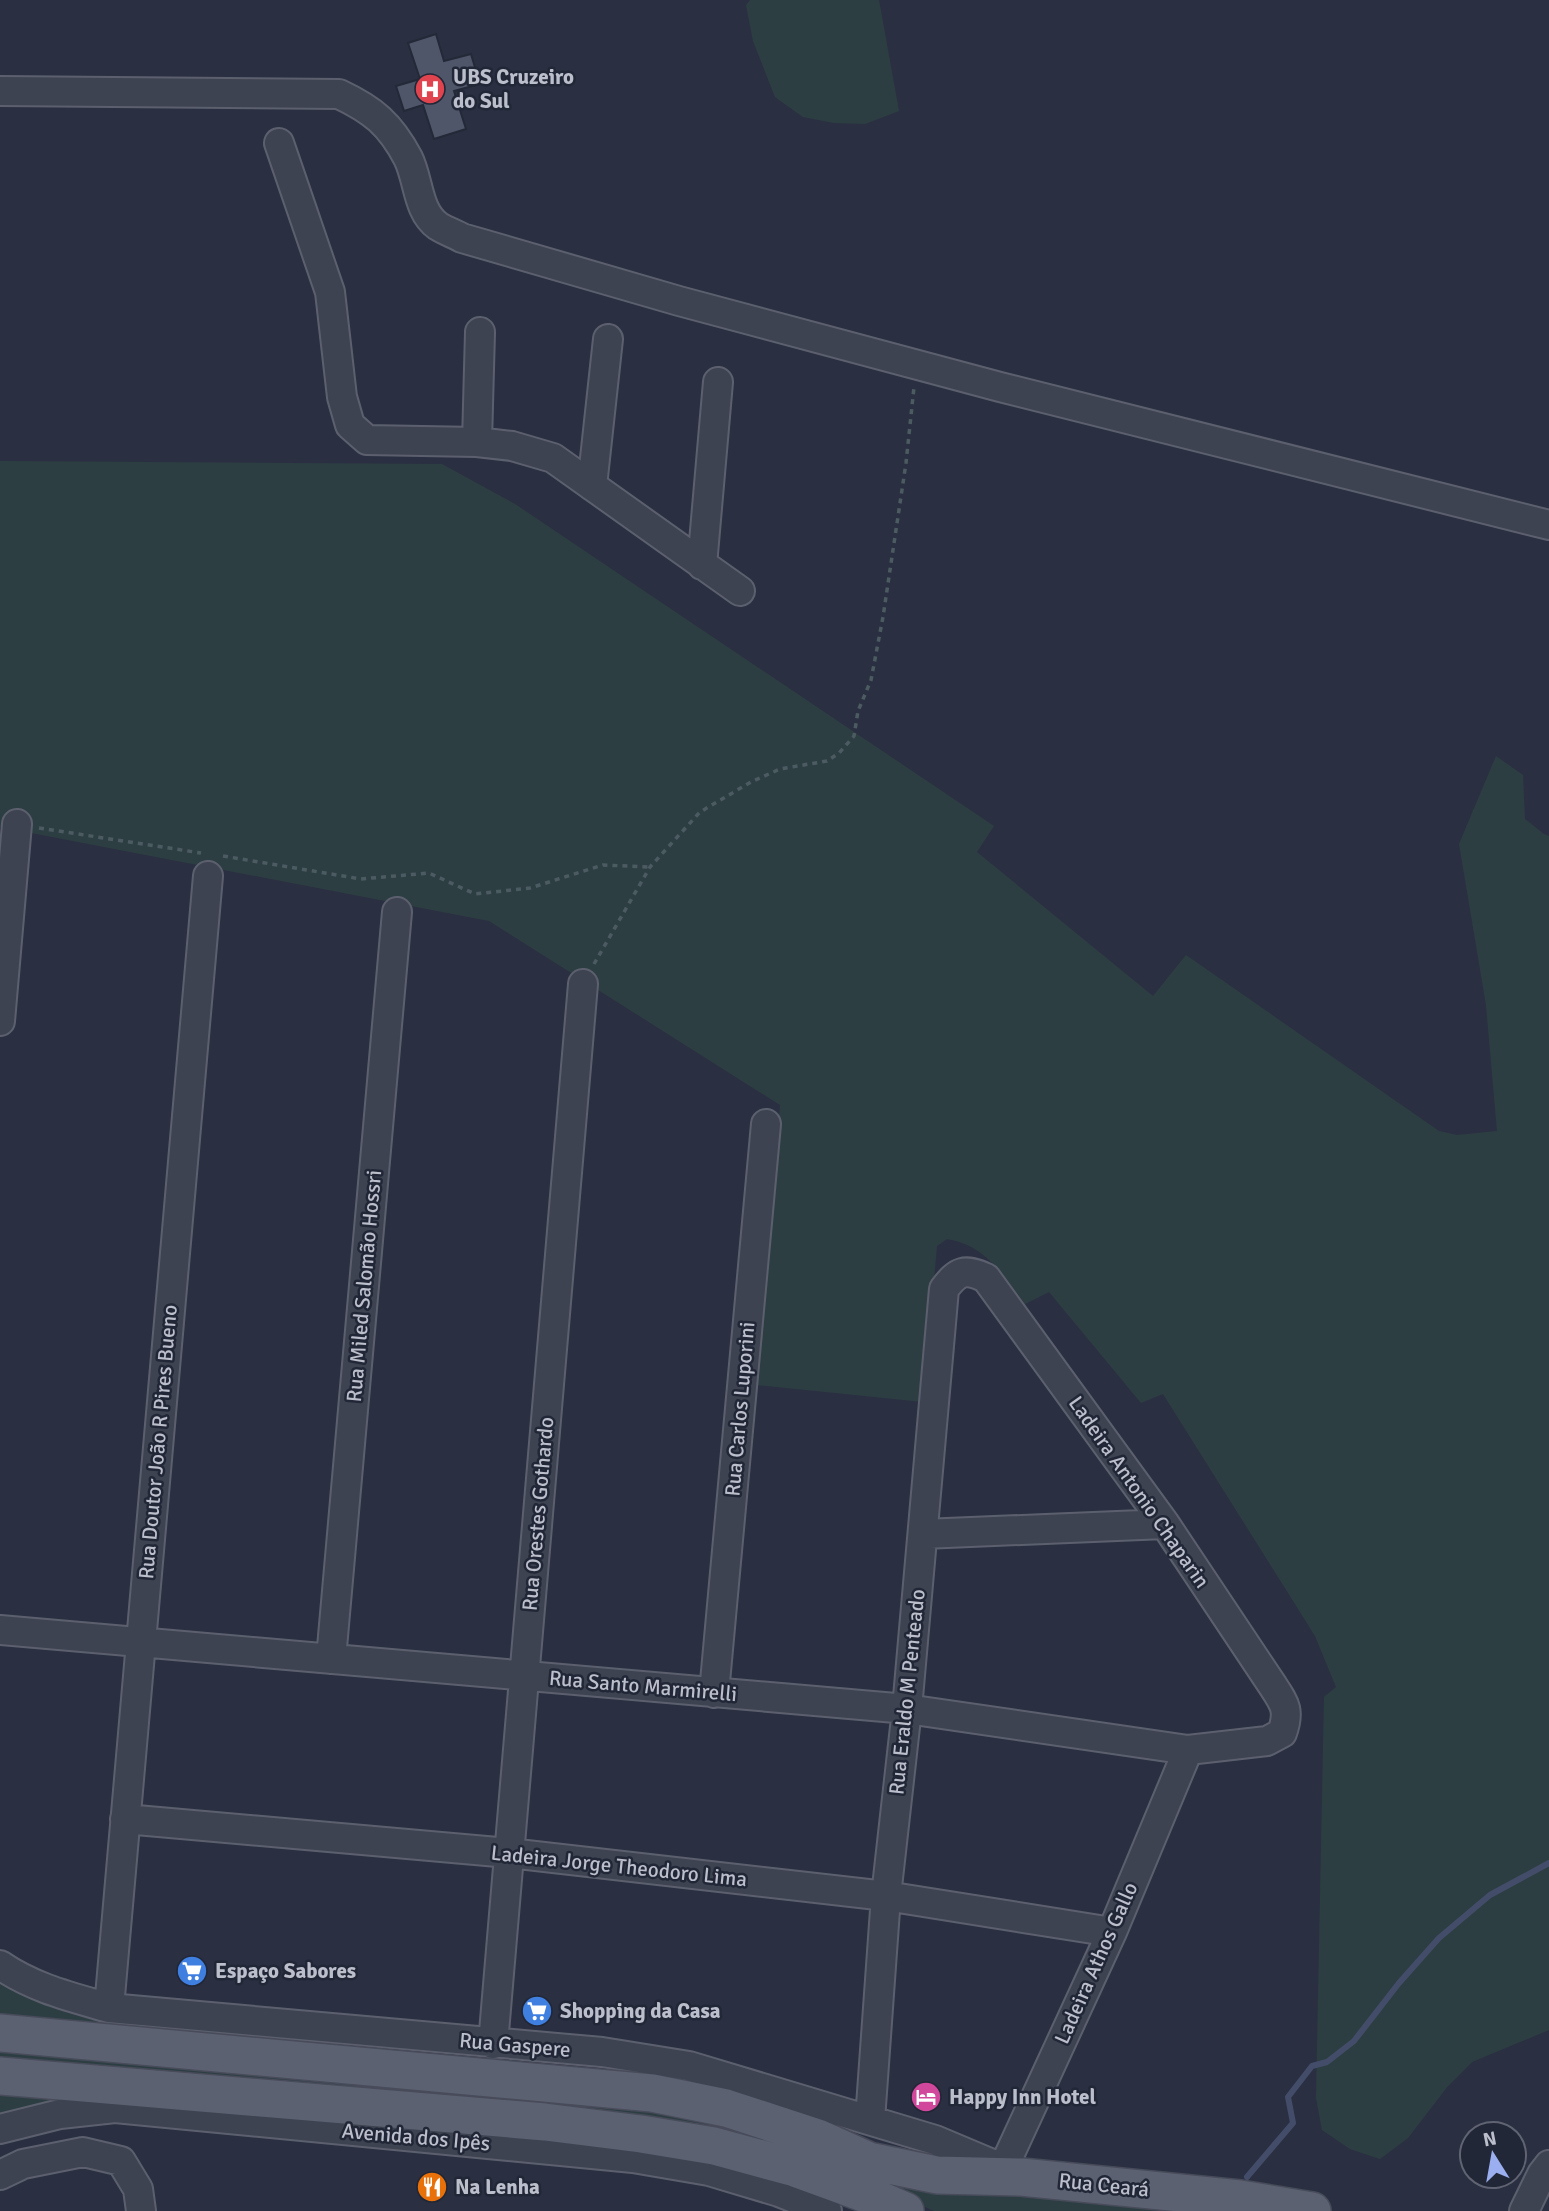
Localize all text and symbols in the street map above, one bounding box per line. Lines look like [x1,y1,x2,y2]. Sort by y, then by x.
place label: UBS Cruzeiro do Sul [453,64,574,114]
hospital icon: UBS Cruzeiro do Sul [413,72,447,106]
street label: Rua Miled Salomão Hossri [341,1169,387,1403]
street label: Rua Doutor João R Pires Bueno [133,1304,183,1580]
street label: Rua Carlos Luporini [719,1320,761,1498]
street label: Ladeira Antonio Chaparin [1063,1391,1215,1593]
street label: Rua Orestes Gothardo [517,1416,559,1612]
street label: Rua Eraldo M Penteado [883,1588,931,1796]
street label: Rua Santo Marmirelli [548,1665,738,1707]
street label: Ladeira Jorge Theodoro Lima [490,1840,748,1892]
street label: Ladeira Athos Gallo [1049,1878,1143,2048]
supermarket icon: Espaço Sabores [175,1954,209,1988]
place label: Espaço Sabores [215,1958,356,1984]
supermarket icon: Shopping da Casa [520,1994,554,2028]
place label: Shopping da Casa [560,1998,721,2024]
street label: Rua Gaspere [458,2027,572,2063]
hotel icon: Happy Inn Hotel [909,2080,943,2114]
place label: Happy Inn Hotel [949,2084,1097,2110]
street label: Avenida dos Ipês [341,2118,491,2156]
north arrow [1458,2120,1528,2190]
text: N [1481,2126,1499,2152]
street label: Rua Ceará [1057,2167,1151,2203]
restaurant icon: Na Lenha [415,2170,449,2204]
place label: Na Lenha [455,2174,540,2200]

